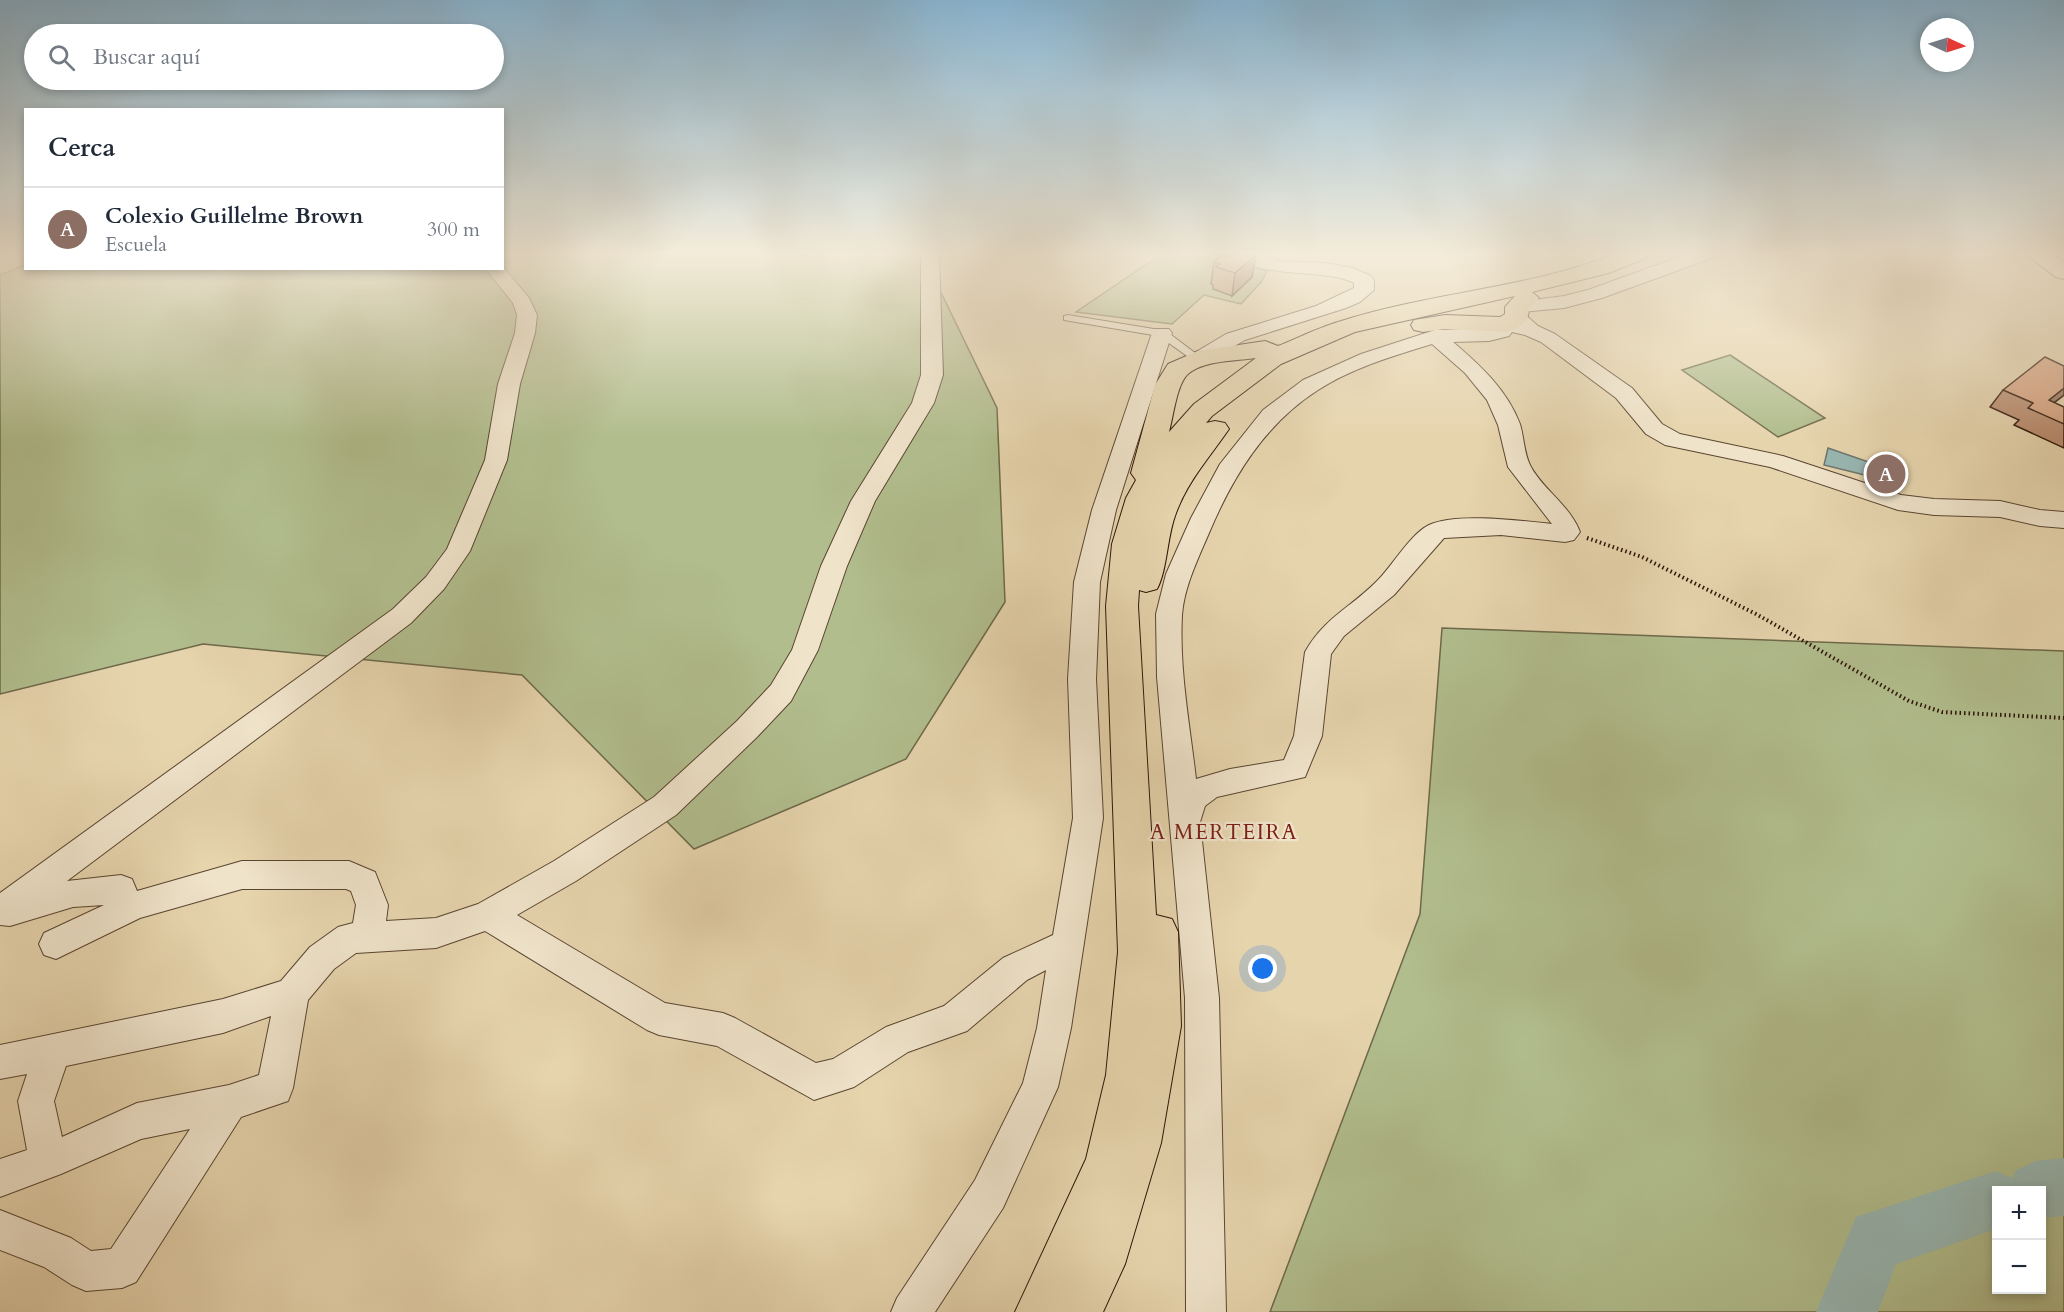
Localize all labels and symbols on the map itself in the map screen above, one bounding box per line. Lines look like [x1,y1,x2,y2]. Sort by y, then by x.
north arrow [1920,18,1974,72]
pin: A [1866,452,1906,496]
district label: A MERTEIRA [1150,818,1298,847]
your location [1248,954,1277,983]

